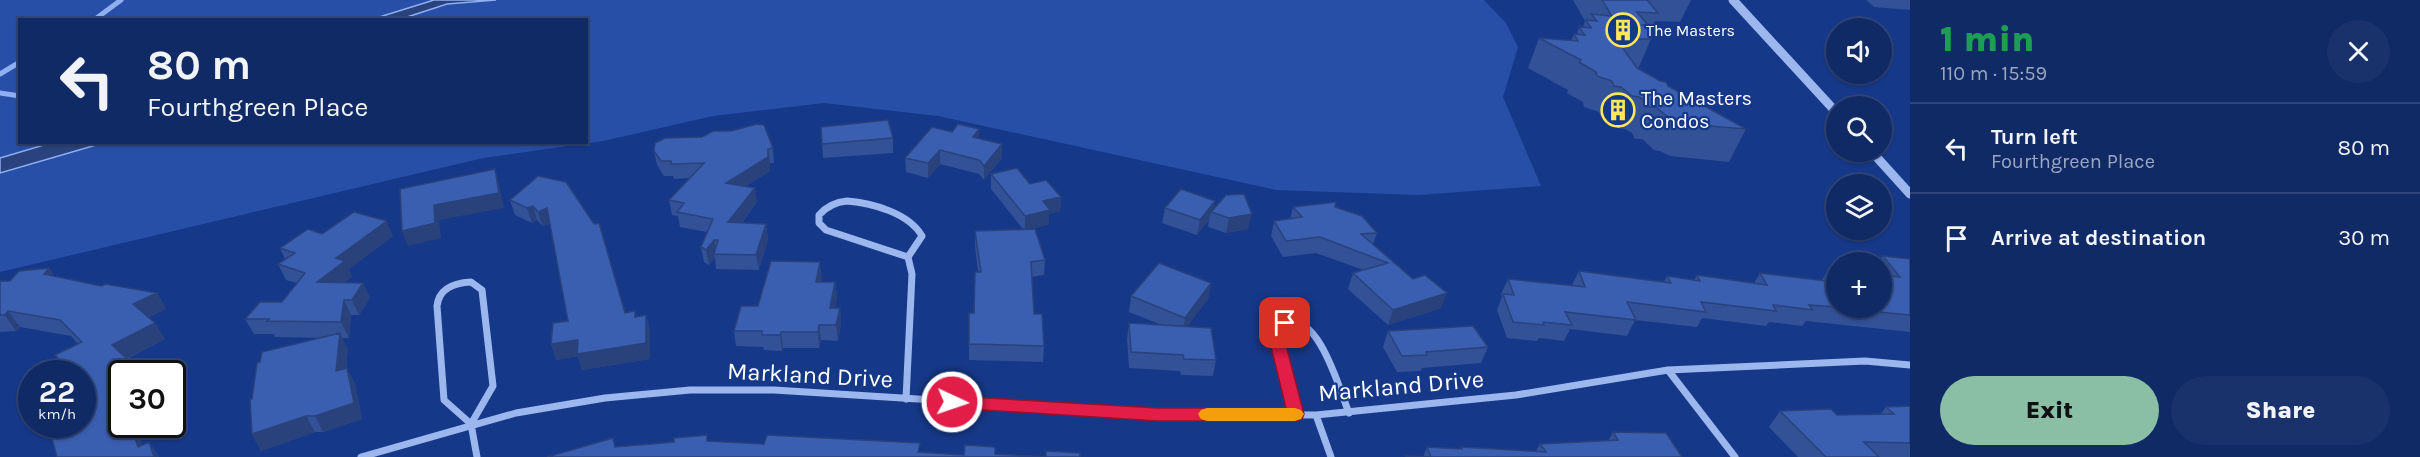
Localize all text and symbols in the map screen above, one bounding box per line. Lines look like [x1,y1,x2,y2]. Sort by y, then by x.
building icon: The Masters [1605,12,1641,48]
map controls [1826,18,1892,318]
button: sound [1826,18,1892,84]
text: 1 min [1940,18,2034,60]
button: close [2327,20,2390,83]
place label: The Masters [1646,21,1735,40]
text: 80 m [147,40,251,90]
icon: left [48,42,126,120]
text: 110 m · 15:59 [1940,62,2047,85]
place label: The Masters Condos [1641,87,1752,133]
text: Fourthgreen Place [147,91,368,123]
building icon: The Masters Condos [1600,92,1636,128]
button: search [1826,96,1892,162]
text: Turn left [1991,124,2078,150]
icon: left [1940,132,1973,165]
text: 80 m [2338,135,2390,161]
text: Fourthgreen Place [1991,150,2155,173]
button: layers [1826,174,1892,240]
icon: arrive [1940,222,1973,255]
text: Arrive at destination [1991,225,2206,251]
text: 30 m [2338,225,2390,251]
button: + [1826,252,1892,318]
pin [1259,297,1310,348]
icon: arrive [1268,306,1301,339]
street label: Markland Drive [726,357,894,393]
speed limit sign: 30 [108,360,186,438]
street label: Markland Drive [1317,365,1485,407]
position arrow [920,370,984,434]
text: 22 [39,374,75,410]
button: Exit [1940,376,2159,445]
button: Share [2171,376,2390,445]
text: km/h [38,405,76,423]

